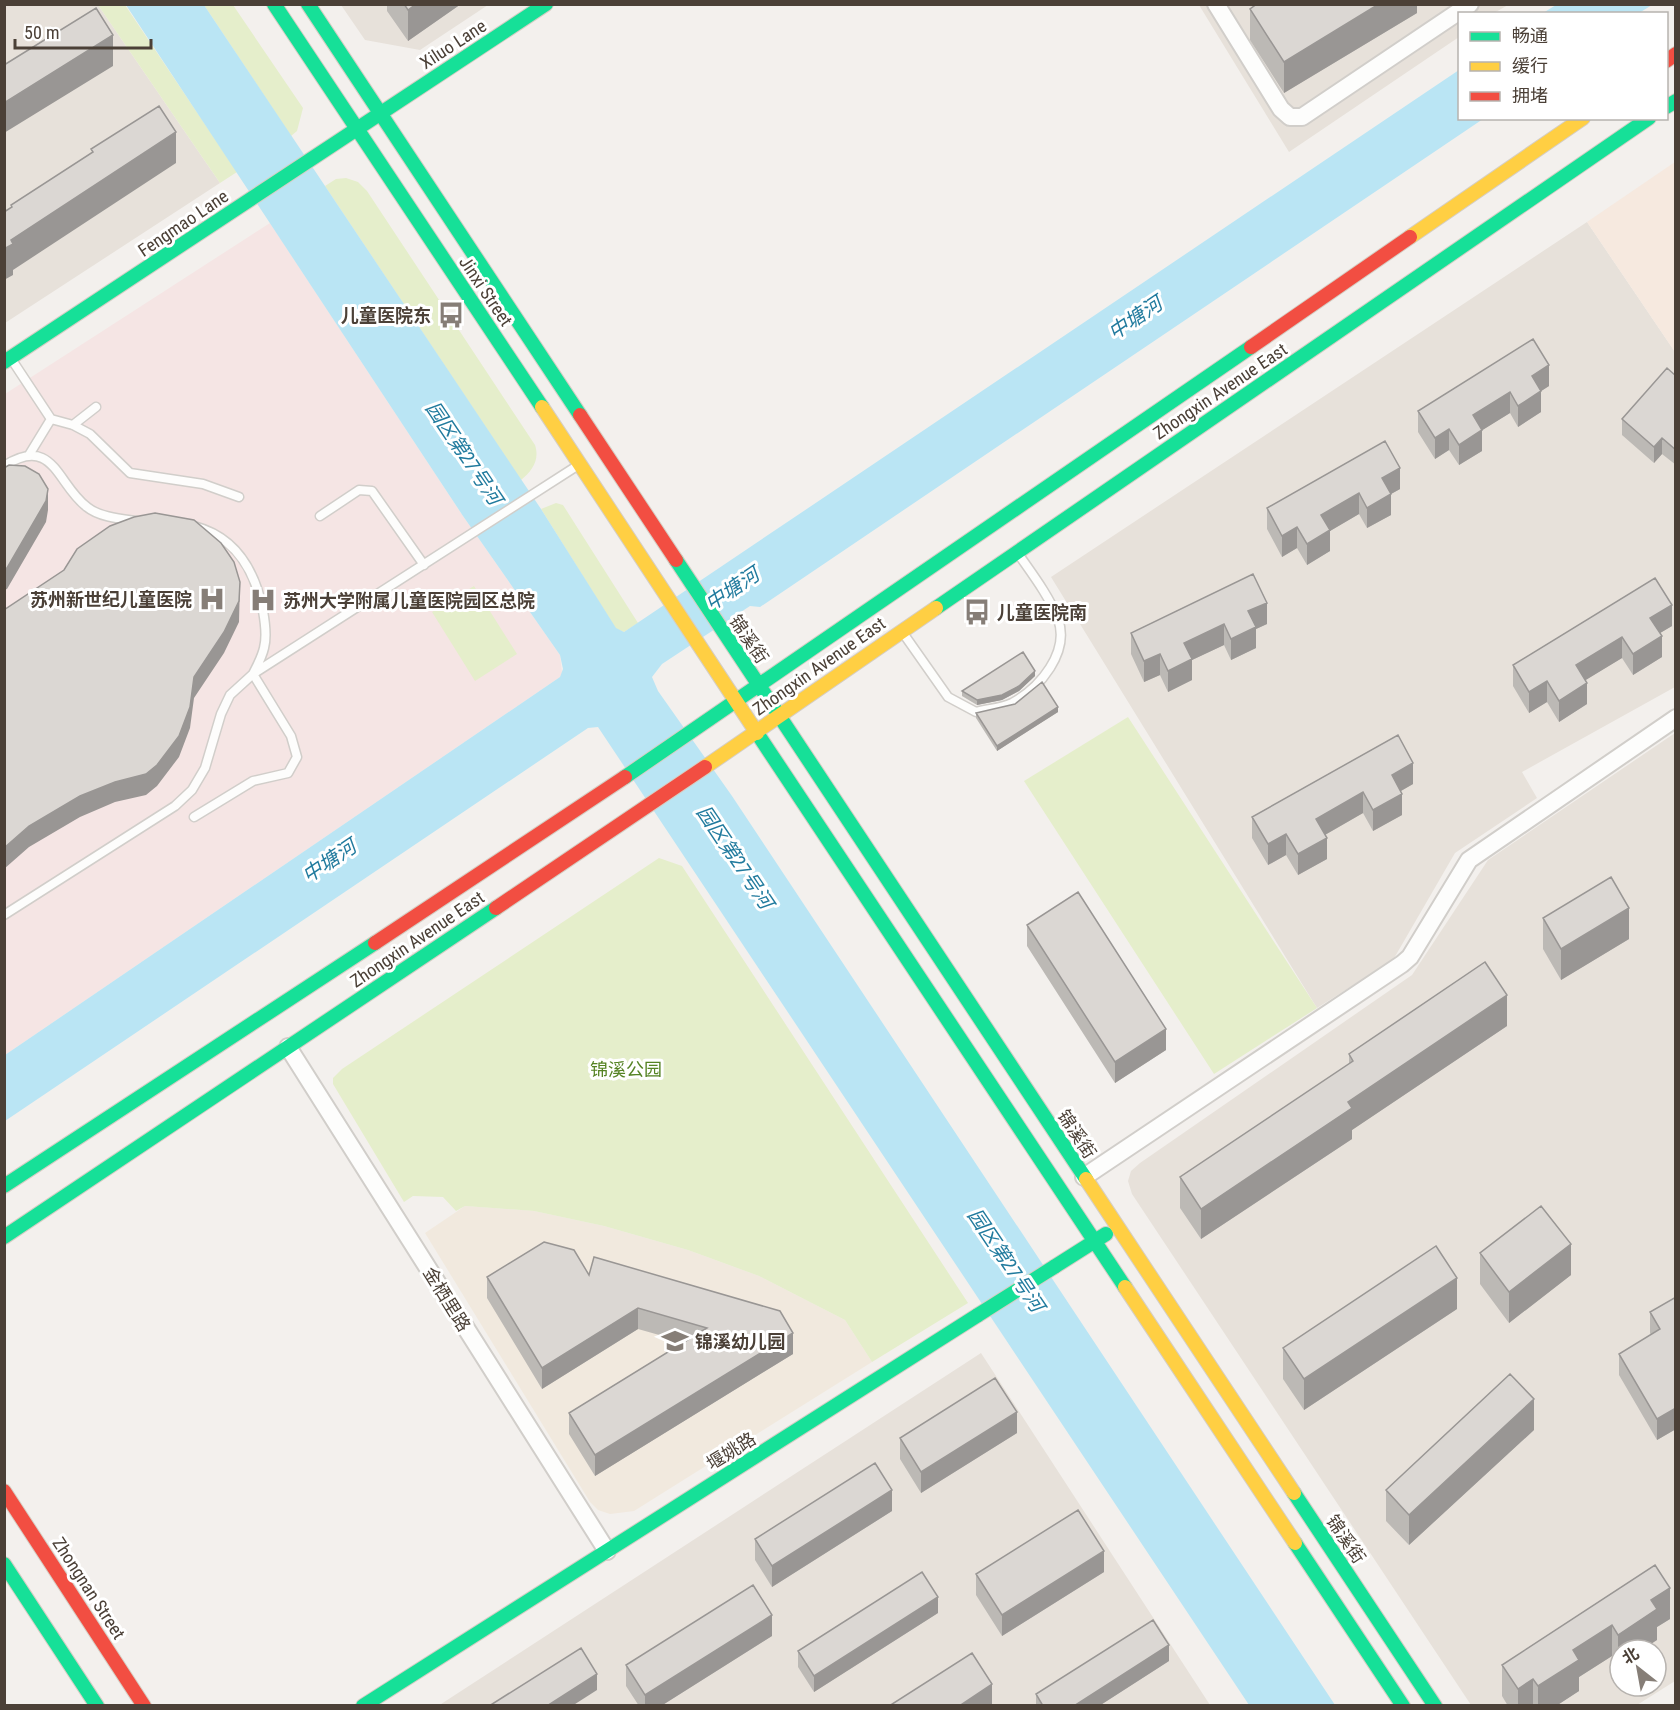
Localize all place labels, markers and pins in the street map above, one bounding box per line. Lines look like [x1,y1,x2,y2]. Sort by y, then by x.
bus stop icon: 儿童医院东 [436,300,466,330]
place label: 儿童医院东 [341,305,431,326]
hospital icon: 苏州新世纪儿童医院 [197,584,227,614]
hospital icon: 苏州大学附属儿童医院园区总院 [248,585,278,615]
place label: 苏州新世纪儿童医院 [30,589,192,610]
place label: 苏州大学附属儿童医院园区总院 [283,590,535,611]
bus stop icon: 儿童医院南 [962,597,992,627]
place label: 儿童医院南 [997,602,1087,623]
school or university icon: 锦溪幼儿园 [660,1326,690,1356]
place label: 锦溪幼儿园 [695,1331,785,1352]

